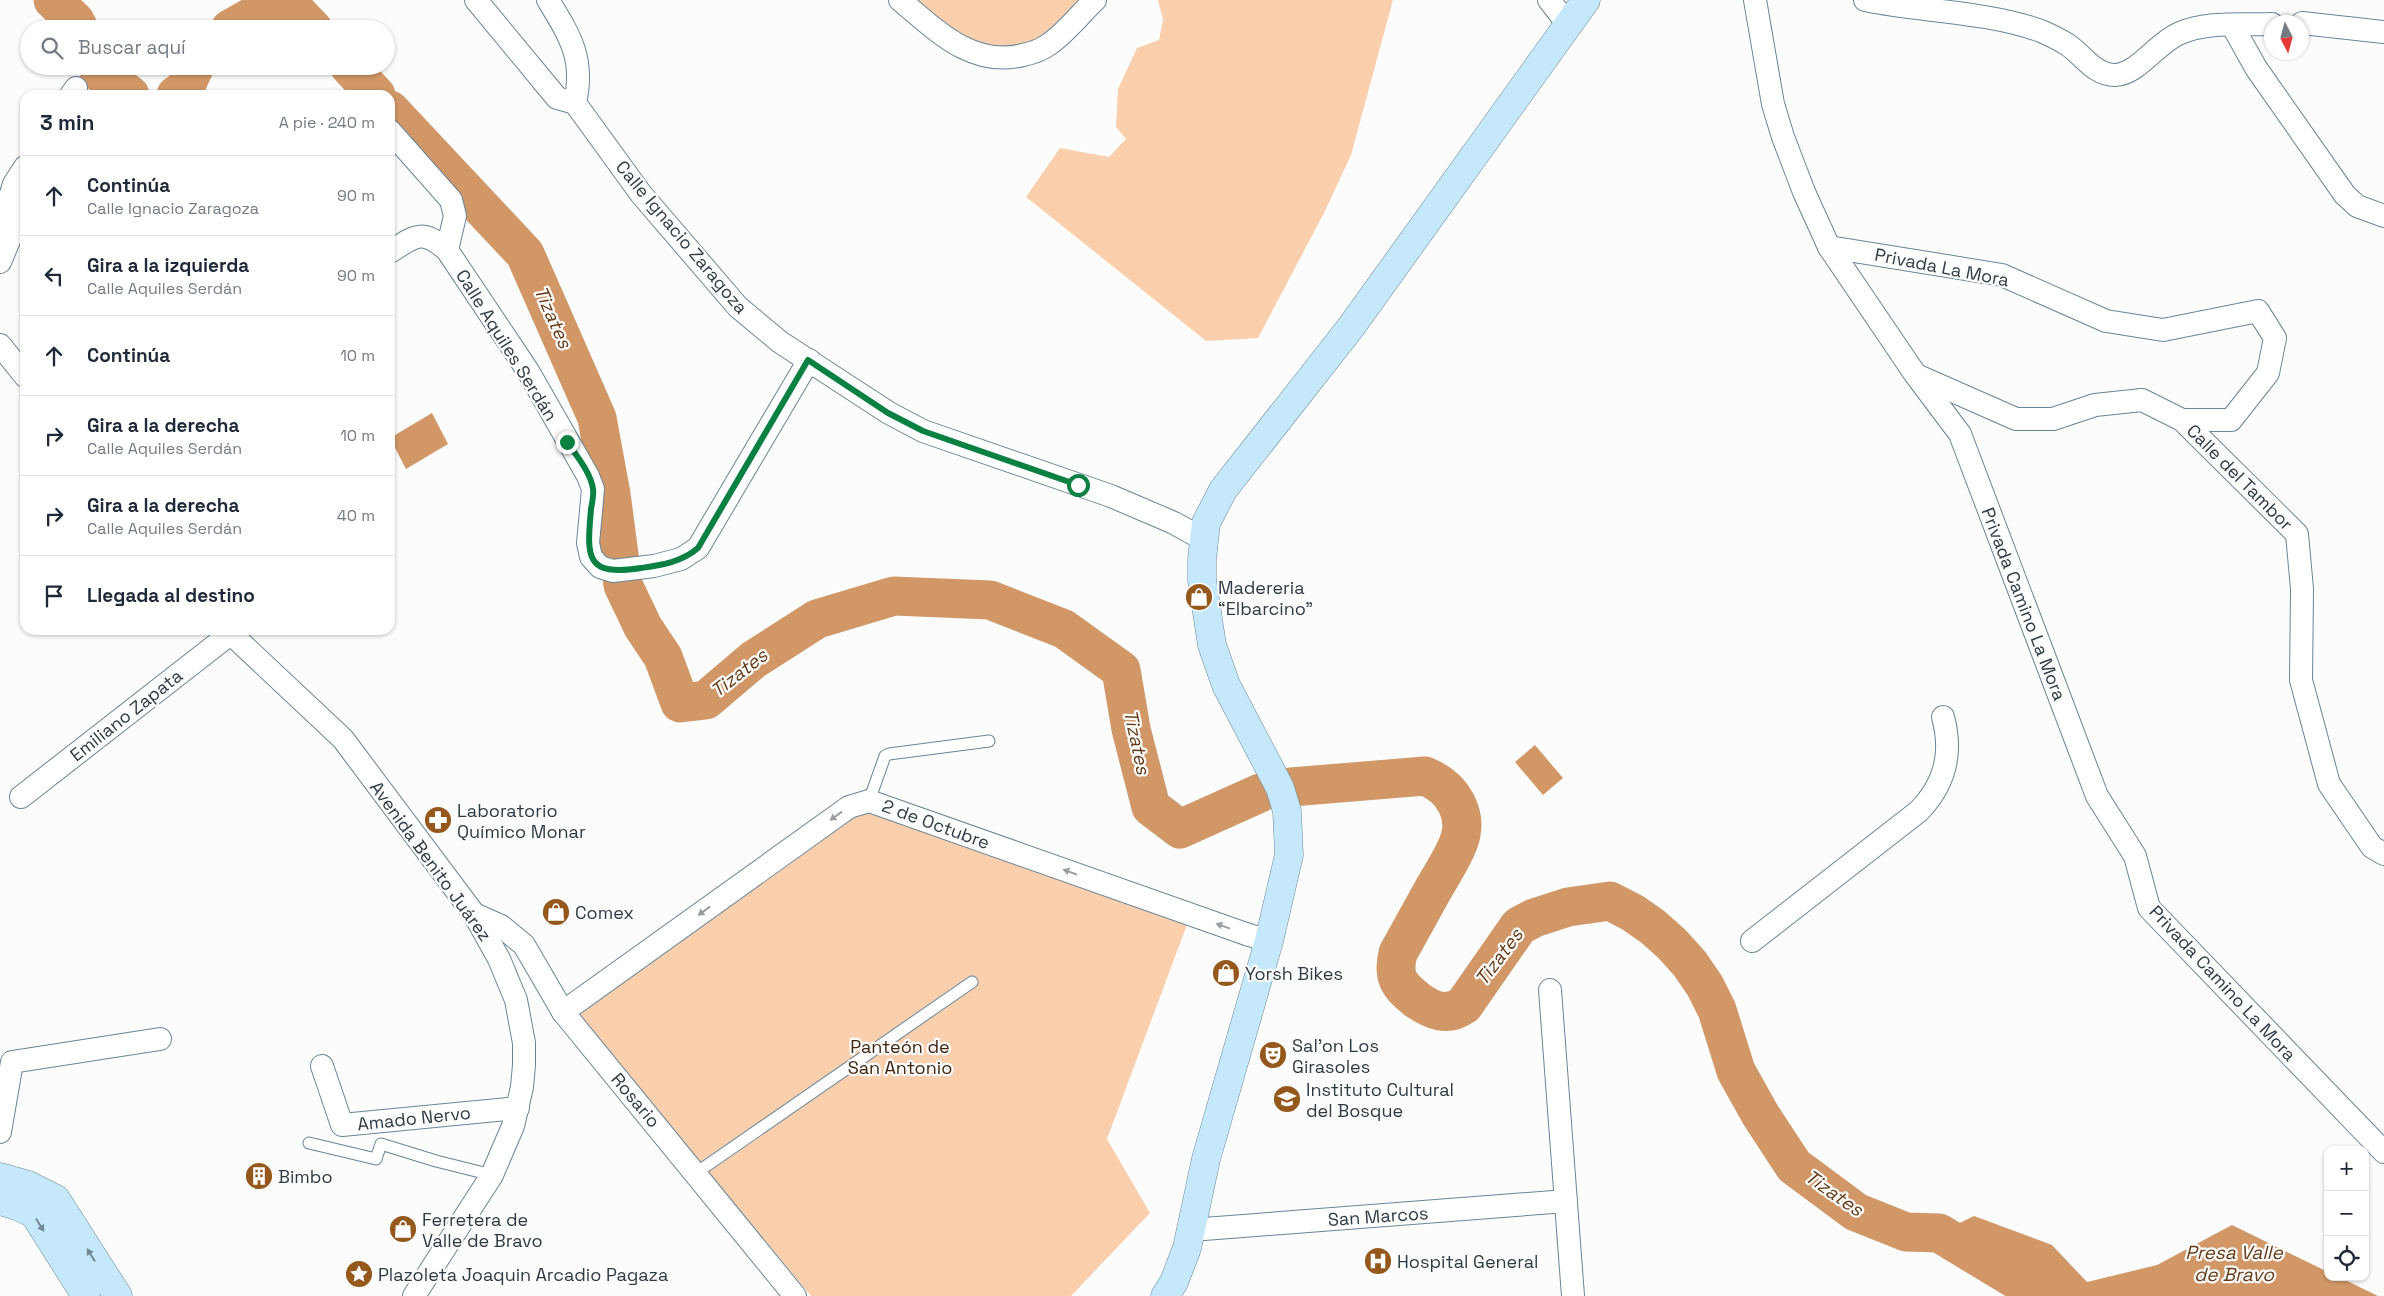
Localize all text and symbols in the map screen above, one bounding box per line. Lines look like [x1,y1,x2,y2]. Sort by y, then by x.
north arrow [2264,15,2309,60]
search box [20,20,395,75]
icon: search [38,34,66,62]
text: Buscar aquí [78,35,186,60]
text: 3 min [40,109,95,136]
text: A pie · 240 m [279,112,375,133]
street label: Calle Ignacio Zaragoza [611,156,753,318]
text: Continúa [87,173,170,198]
icon: ahead [40,182,68,210]
text: 90 m [337,185,375,206]
text: Calle Ignacio Zaragoza [87,198,259,219]
street label: Privada La Mora [1873,243,2011,291]
text: Gira a la izquierda [87,253,249,278]
icon: left [40,262,68,290]
text: 90 m [337,265,375,286]
street label: Calle Aquiles Serdán [451,265,563,425]
text: Calle Aquiles Serdán [87,278,242,299]
water label: Tizates [528,282,578,353]
icon: ahead [40,342,68,370]
text: Continúa [87,343,170,368]
text: 10 m [340,345,375,366]
text: Gira a la derecha [87,413,239,438]
street label: Calle del Tambor [2182,419,2298,535]
icon: right [40,422,68,450]
text: 10 m [340,425,375,446]
route end [556,431,579,454]
text: Calle Aquiles Serdán [87,438,242,459]
route start [1067,474,1090,497]
text: Gira a la derecha [87,493,239,518]
icon: right [40,502,68,530]
street label: Privada Camino La Mora [1977,504,2071,704]
text: 40 m [337,505,375,526]
text: Calle Aquiles Serdán [87,518,242,539]
place label: Madereria “Elbarcino” [1218,576,1313,620]
icon: arrive [40,582,68,610]
shop icon: Madereria “Elbarcino” [1184,582,1214,612]
text: Llegada al destino [87,583,255,608]
water label: Tizates [706,642,773,703]
street label: Emiliano Zapata [65,664,187,766]
water label: Tizates [1118,707,1156,778]
street label: Avenida Benito Juárez [365,776,497,946]
street label: 2 de Octubre [879,794,993,854]
place label: Laboratorio Químico Monar [457,799,586,843]
pharmacy icon: Laboratorio Químico Monar [423,805,453,835]
one-way arrow [829,811,843,821]
one-way arrow [1062,868,1077,875]
shop icon: Comex [541,897,571,927]
street label: Privada Camino La Mora [2145,900,2301,1066]
place label: Comex [575,901,634,924]
one-way arrow [697,906,711,916]
one-way arrow [1215,922,1230,930]
water label: Tizates [1469,923,1529,991]
shop icon: Yorsh Bikes [1211,958,1241,988]
place label: Yorsh Bikes [1245,962,1343,985]
place label: Sal'on Los Girasoles [1292,1034,1379,1078]
park label: Panteón de San Antonio [848,1035,952,1079]
theatre icon: Sal'on Los Girasoles [1258,1040,1288,1070]
street label: Rosario [606,1068,666,1132]
place label: Instituto Cultural del Bosque [1306,1078,1454,1122]
school or university icon: Instituto Cultural del Bosque [1272,1084,1302,1114]
street label: Amado Nervo [356,1101,472,1135]
map controls [2324,1146,2369,1281]
button: + [2324,1146,2369,1191]
building icon: Bimbo [244,1161,274,1191]
water label: Tizates [1800,1164,1869,1223]
place label: Bimbo [278,1165,333,1188]
button: − [2324,1191,2369,1236]
street label: San Marcos [1327,1201,1429,1231]
place label: Ferretera de Valle de Bravo [422,1208,543,1252]
shop icon: Ferretera de Valle de Bravo [388,1214,418,1244]
one-way arrow [36,1218,45,1231]
button: locate [2324,1236,2369,1281]
water label: Presa Valle de Bravo [2185,1240,2284,1287]
hospital icon: Hospital General [1363,1246,1393,1276]
one-way arrow [87,1248,96,1261]
place label: Hospital General [1397,1250,1539,1273]
place icon: Plazoleta Joaquin Arcadio Pagaza [344,1259,374,1289]
place label: Plazoleta Joaquin Arcadio Pagaza [378,1263,668,1286]

